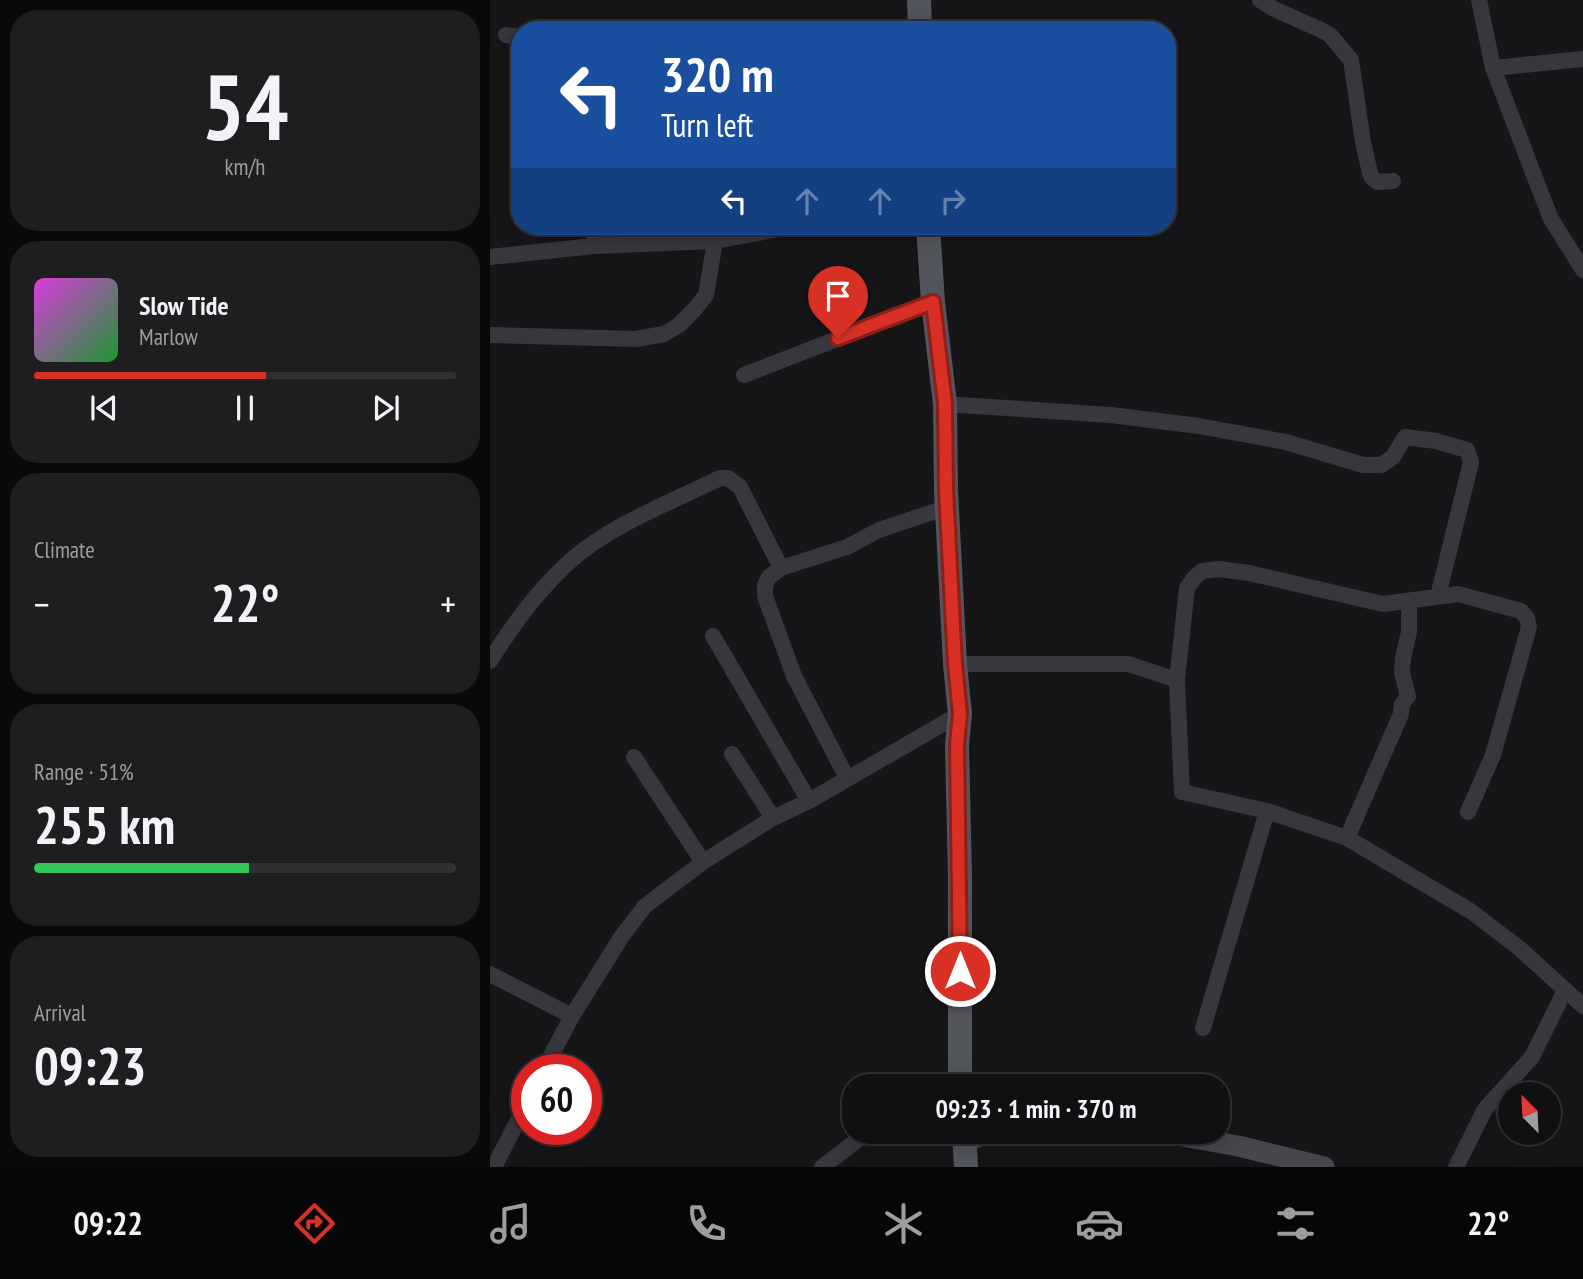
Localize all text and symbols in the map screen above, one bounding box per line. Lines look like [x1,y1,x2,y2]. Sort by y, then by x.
text: 320 m [661,42,774,106]
text: 54 [202,47,289,165]
icon: left [546,49,637,140]
text: Turn left [661,104,753,146]
text: km/h [225,152,265,181]
icon: left [715,182,753,220]
icon: ahead [788,182,826,220]
icon: ahead [861,182,899,220]
icon: right [934,182,972,220]
pin [808,266,868,338]
icon: arrive [819,277,857,315]
text: Slow Tide [139,289,229,322]
text: Marlow [139,322,198,351]
icon: previous [85,389,123,427]
icon: pause [226,389,264,427]
icon: next [367,389,405,427]
text: Climate [34,535,95,564]
text: 22° [211,569,279,636]
text: − [34,579,50,628]
text: + [440,579,456,628]
text: Range · 51% [34,757,134,786]
text: 255 km [34,791,175,858]
position arrow [923,934,997,1008]
text: Arrival [34,998,86,1027]
text: 09:23 [34,1032,146,1099]
speed limit sign: 60 [511,1054,602,1145]
north arrow [1498,1082,1561,1144]
map controls [1498,1082,1561,1145]
text: 09:23 · 1 min · 370 m [936,1092,1136,1125]
icon: directions [290,1199,339,1248]
icon: music [486,1199,535,1248]
icon: phone [682,1199,731,1248]
icon: climate [879,1199,928,1248]
icon: car [1075,1199,1124,1248]
icon: filters [1271,1199,1320,1248]
text: 09:22 [74,1202,143,1244]
text: 22° [1467,1202,1509,1244]

